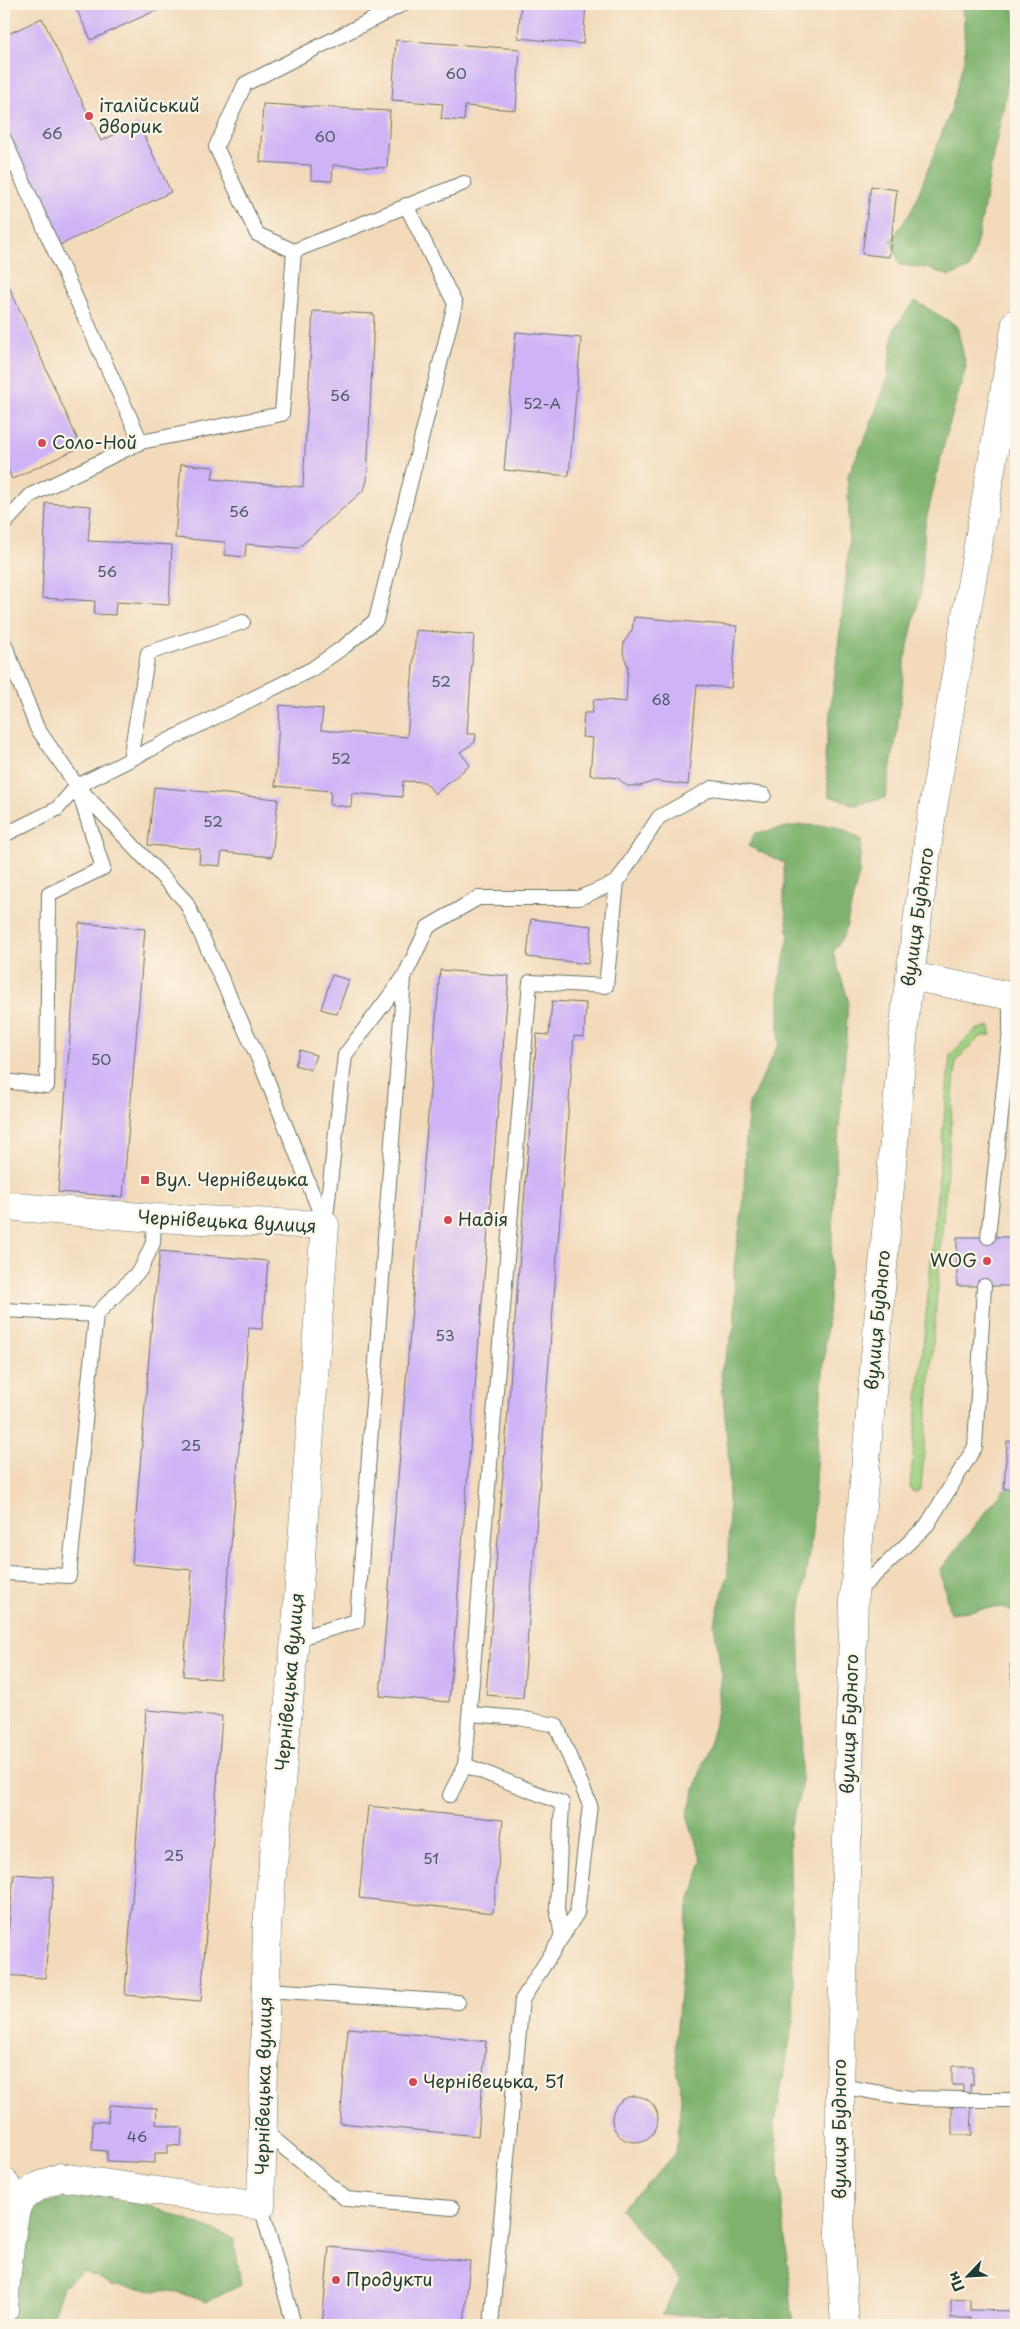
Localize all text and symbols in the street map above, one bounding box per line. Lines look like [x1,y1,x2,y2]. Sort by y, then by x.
house number: 60 [445,61,467,84]
place label: італійський дворик [99,91,200,139]
marker: італійський дворик [83,110,95,122]
house number: 66 [42,121,62,144]
house number: 60 [314,124,336,147]
house number: 56 [330,383,350,406]
house number: 52-А [523,391,561,414]
place label: Соло-Ной [52,428,137,455]
marker: Соло-Ной [36,437,48,449]
house number: 56 [229,499,249,522]
house number: 56 [97,559,117,582]
house number: 52 [431,669,451,692]
house number: 68 [651,687,671,710]
house number: 52 [331,746,351,769]
house number: 52 [203,809,223,832]
street label: вулиця Будного [893,845,940,988]
house number: 50 [91,1047,111,1070]
place label: Вул. Чернівецька [155,1165,309,1192]
marker: Вул. Чернівецька [139,1174,151,1186]
street label: Чернівецька вулиця [137,1202,317,1239]
place label: Надія [458,1205,508,1232]
marker: Надія [442,1214,454,1226]
place label: WOG [930,1246,977,1273]
street label: вулиця Будного [857,1249,896,1391]
marker: WOG [981,1255,993,1267]
house number: 53 [435,1323,455,1346]
house number: 25 [181,1433,201,1456]
street label: Чернівецька вулиця [267,1592,310,1772]
street label: вулиця Будного [833,1653,864,1795]
house number: 25 [164,1843,184,1866]
house number: 51 [423,1846,439,1869]
street label: Чернівецька вулиця [247,1996,278,2176]
street label: вулиця Будного [825,2059,852,2199]
place label: Чернівецька, 51 [423,2067,564,2094]
marker: Чернівецька, 51 [407,2076,419,2088]
house number: 46 [127,2124,147,2147]
north arrow [942,2252,992,2302]
place label: Продукти [346,2265,432,2292]
text: Пн [942,2268,970,2295]
marker: Продукти [330,2274,342,2286]

